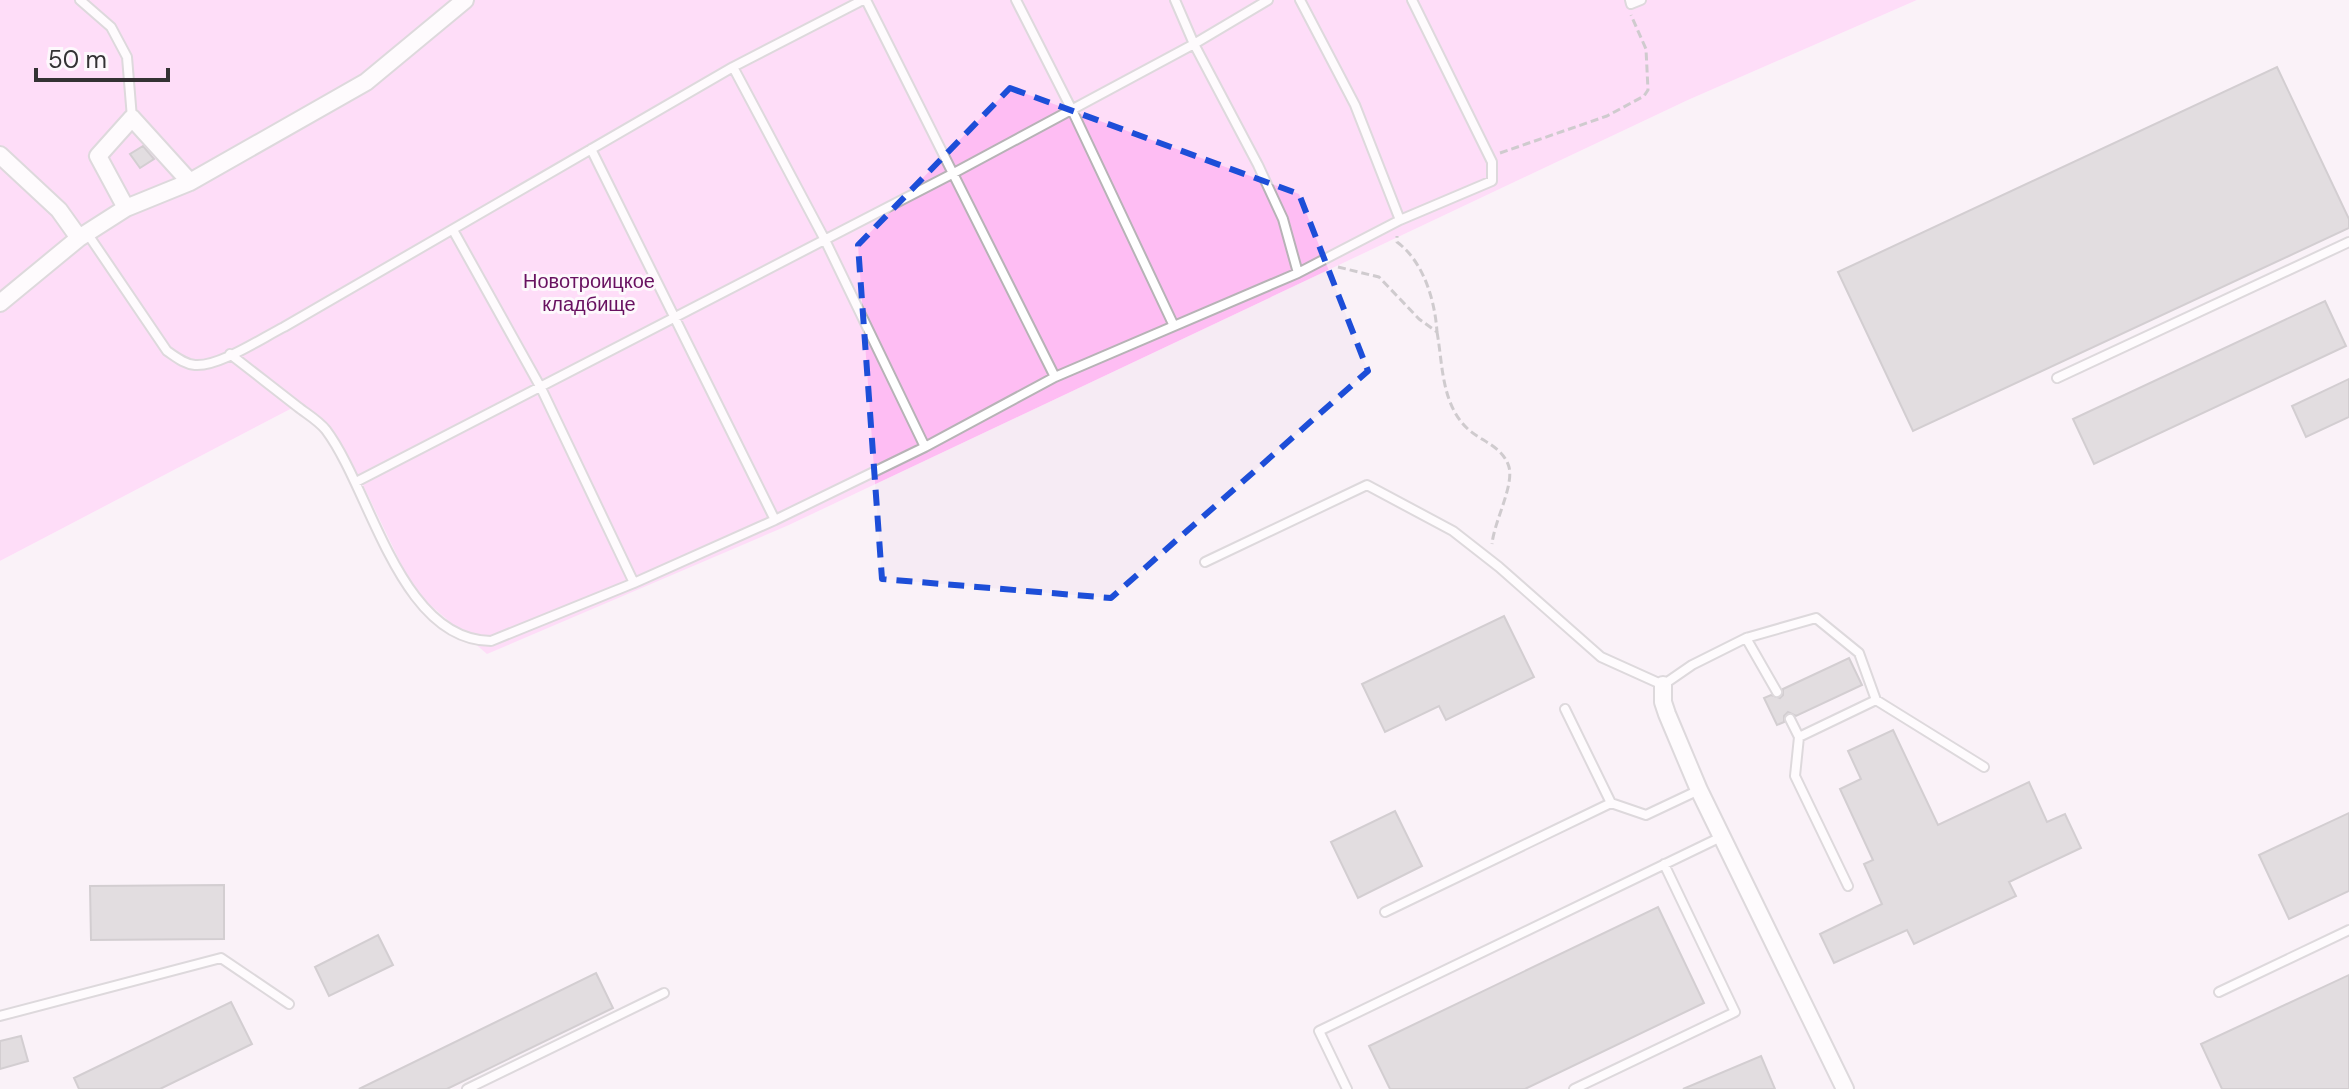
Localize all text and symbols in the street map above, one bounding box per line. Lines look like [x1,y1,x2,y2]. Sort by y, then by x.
scale bar [36,32,168,82]
text: 50 m [48,44,107,75]
park label: Новотроицкое кладбище [523,268,655,317]

